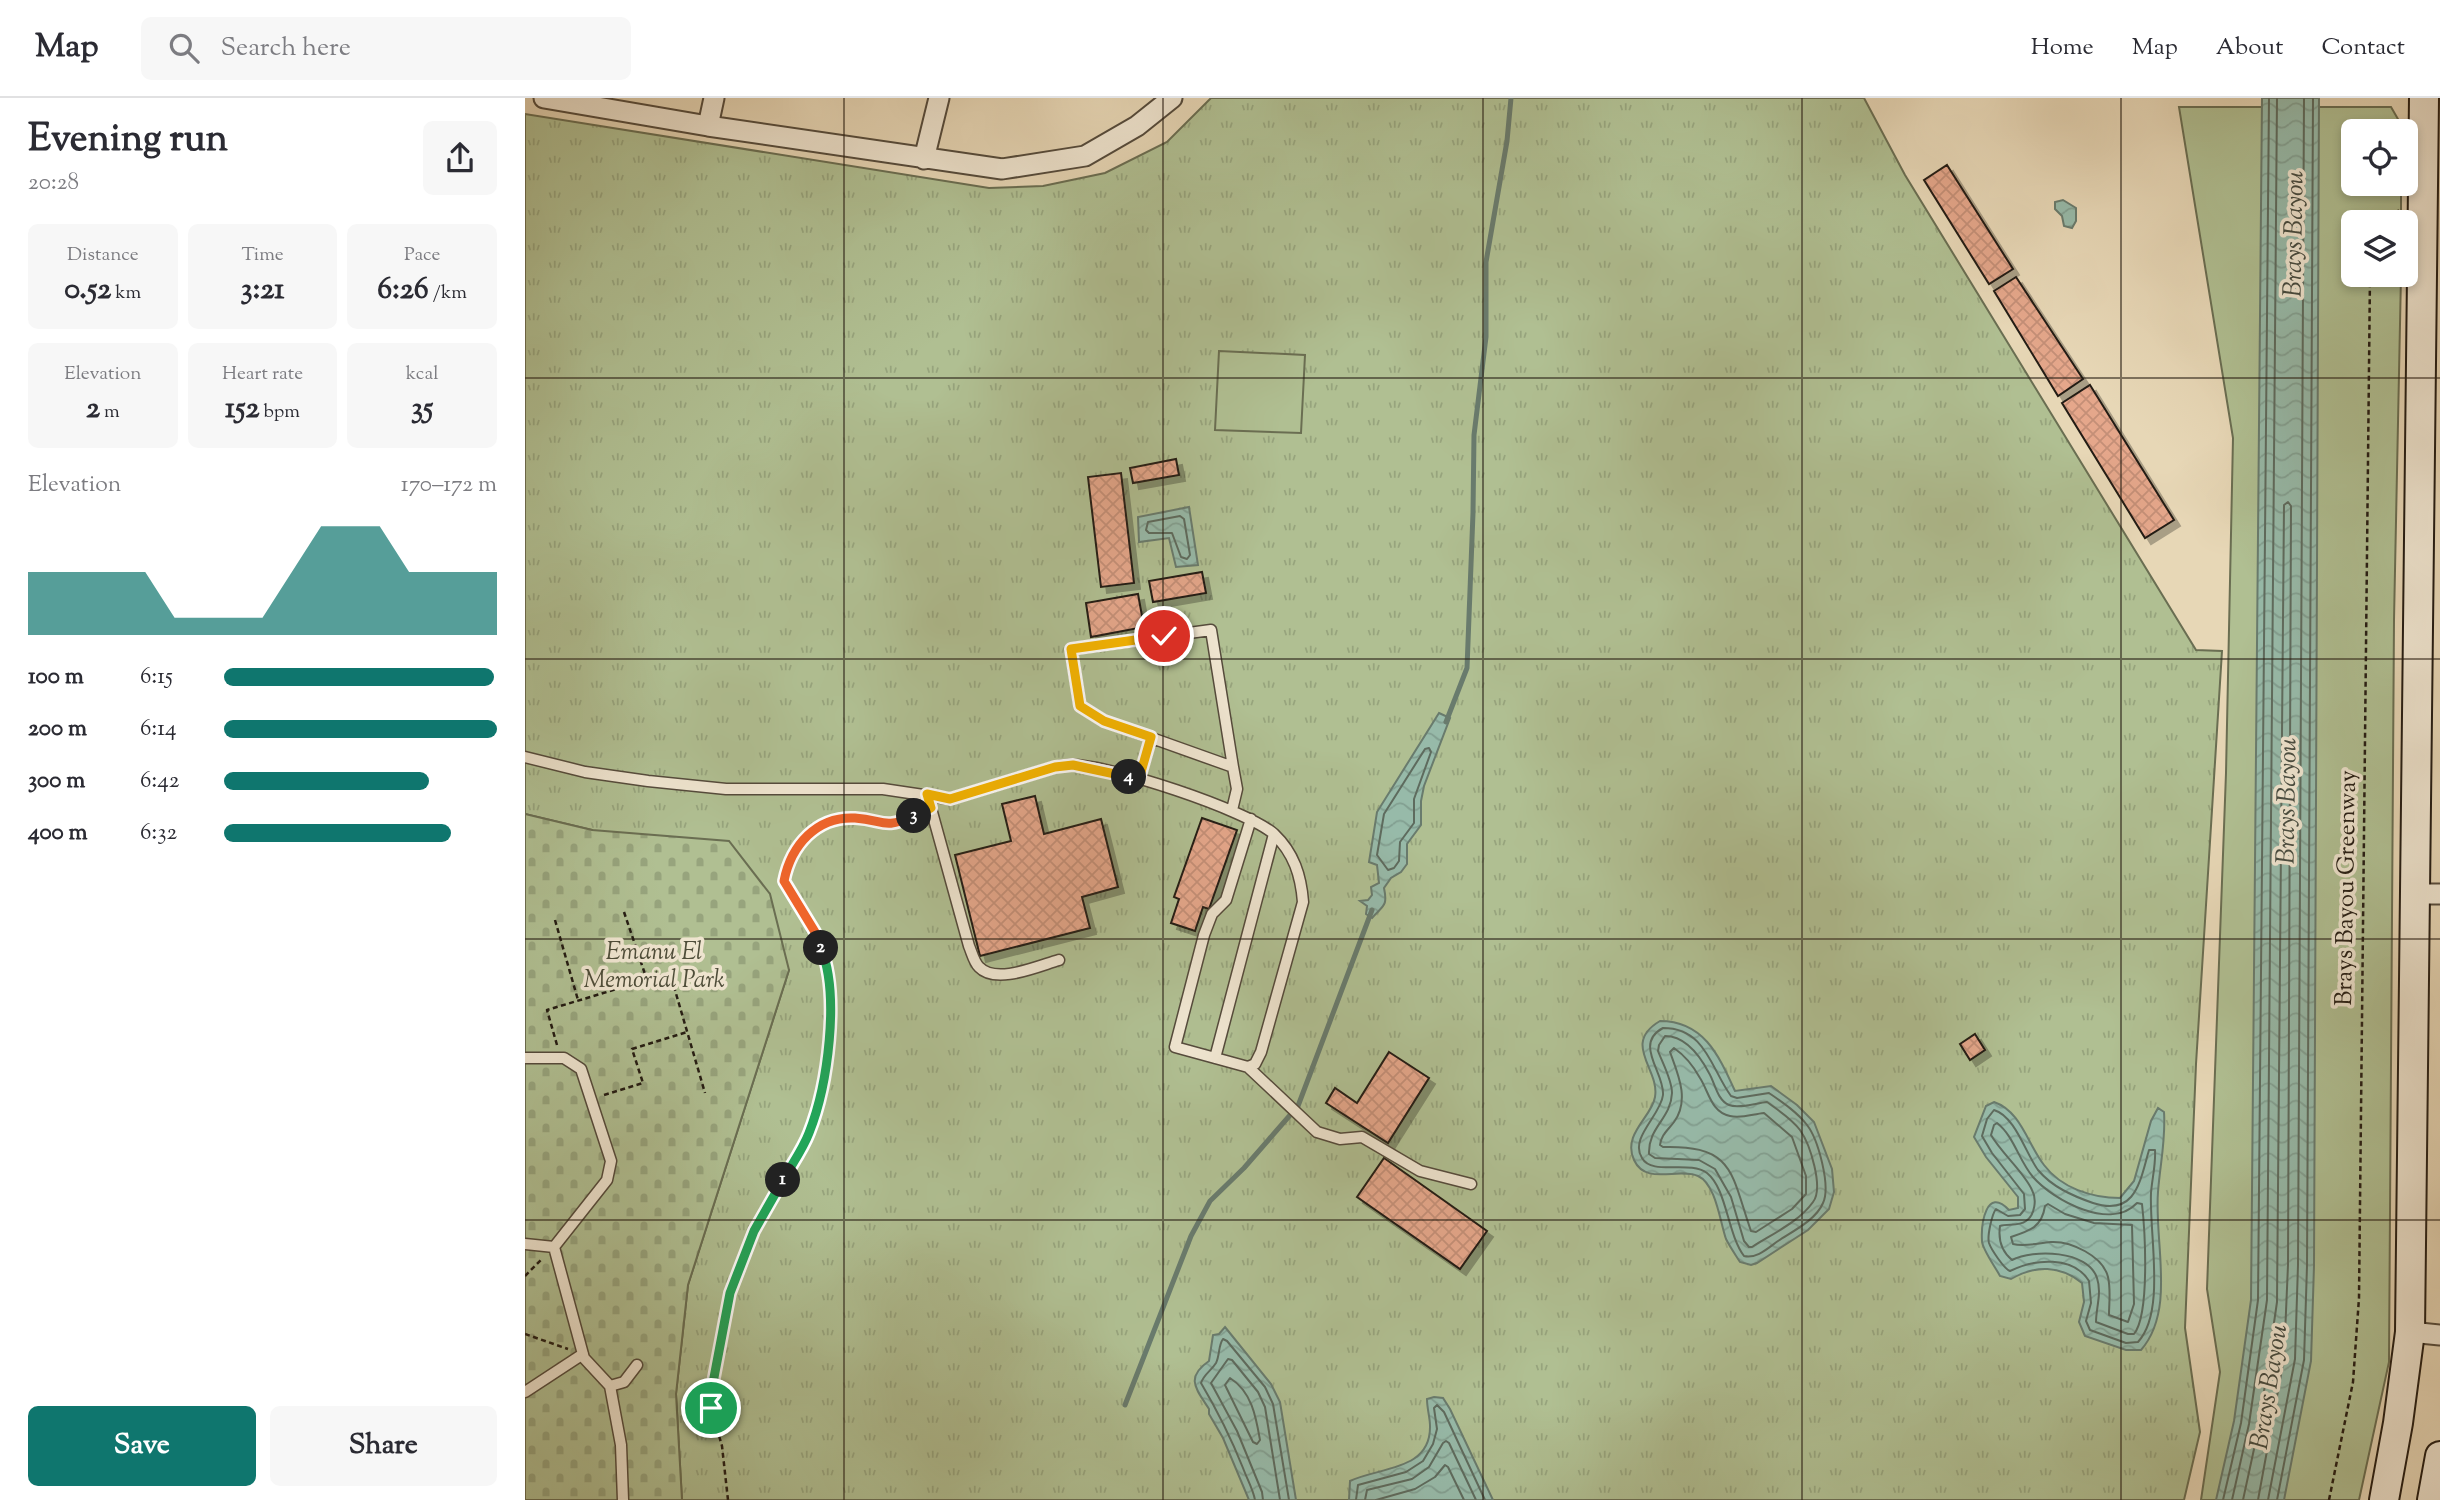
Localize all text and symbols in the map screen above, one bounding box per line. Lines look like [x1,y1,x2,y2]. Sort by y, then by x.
search box [141,17,631,80]
text: Map [35,24,99,72]
icon: search [165,29,203,67]
text: Search here [221,30,351,67]
text: Home [2031,31,2094,65]
text: Map [2132,31,2178,65]
text: About [2216,31,2283,65]
text: Contact [2321,31,2405,65]
text: Evening run [28,114,228,168]
map controls [2341,119,2418,287]
button: locate [2341,119,2418,196]
button: share [423,121,497,195]
text: 20:28 [28,167,79,200]
water label: Brays Bayou [2275,170,2315,297]
button: layers [2341,210,2418,287]
text: Distance [67,242,139,269]
text: Time [241,242,284,269]
text: Pace [404,242,440,269]
text: 0.52 [64,269,111,312]
text: 3:21 [240,269,285,312]
text: 6:26 [377,269,429,312]
text: km [111,280,141,307]
text: /km [429,280,467,307]
text: Elevation [64,361,141,388]
text: Heart rate [222,361,303,388]
text: kcal [406,361,438,388]
text: 2 [86,388,100,431]
text: 152 [225,388,259,431]
text: 35 [411,388,433,431]
text: m [100,399,120,426]
text: bpm [259,399,300,426]
text: Elevation [28,469,121,502]
text: 170–172 m [401,469,497,502]
pin [1134,606,1194,666]
icon: check [1145,617,1183,655]
text: 100 m [28,661,84,694]
text: 6:15 [140,661,173,694]
text: 200 m [28,713,87,746]
text: 6:14 [140,713,177,746]
water label: Brays Bayou [2268,737,2308,864]
pin: 4 [1111,760,1147,794]
text: 4 [1124,763,1133,790]
text: 300 m [28,765,85,798]
text: 6:42 [140,765,180,798]
street label: Brays Bayou Greenway [2328,770,2366,1006]
pin: 3 [897,798,931,834]
text: 3 [910,802,917,829]
text: 400 m [28,817,88,850]
text: 6:32 [140,817,177,850]
pin: 2 [803,930,839,966]
text: 2 [816,934,825,961]
park label: Emanu El Memorial Park [583,936,725,998]
pin: 1 [765,1162,801,1198]
text: 1 [779,1166,786,1193]
water label: Brays Bayou [2242,1322,2298,1452]
pin [681,1378,741,1438]
icon: arrive [692,1389,730,1427]
button: Save [28,1406,256,1486]
button: Share [270,1406,497,1486]

